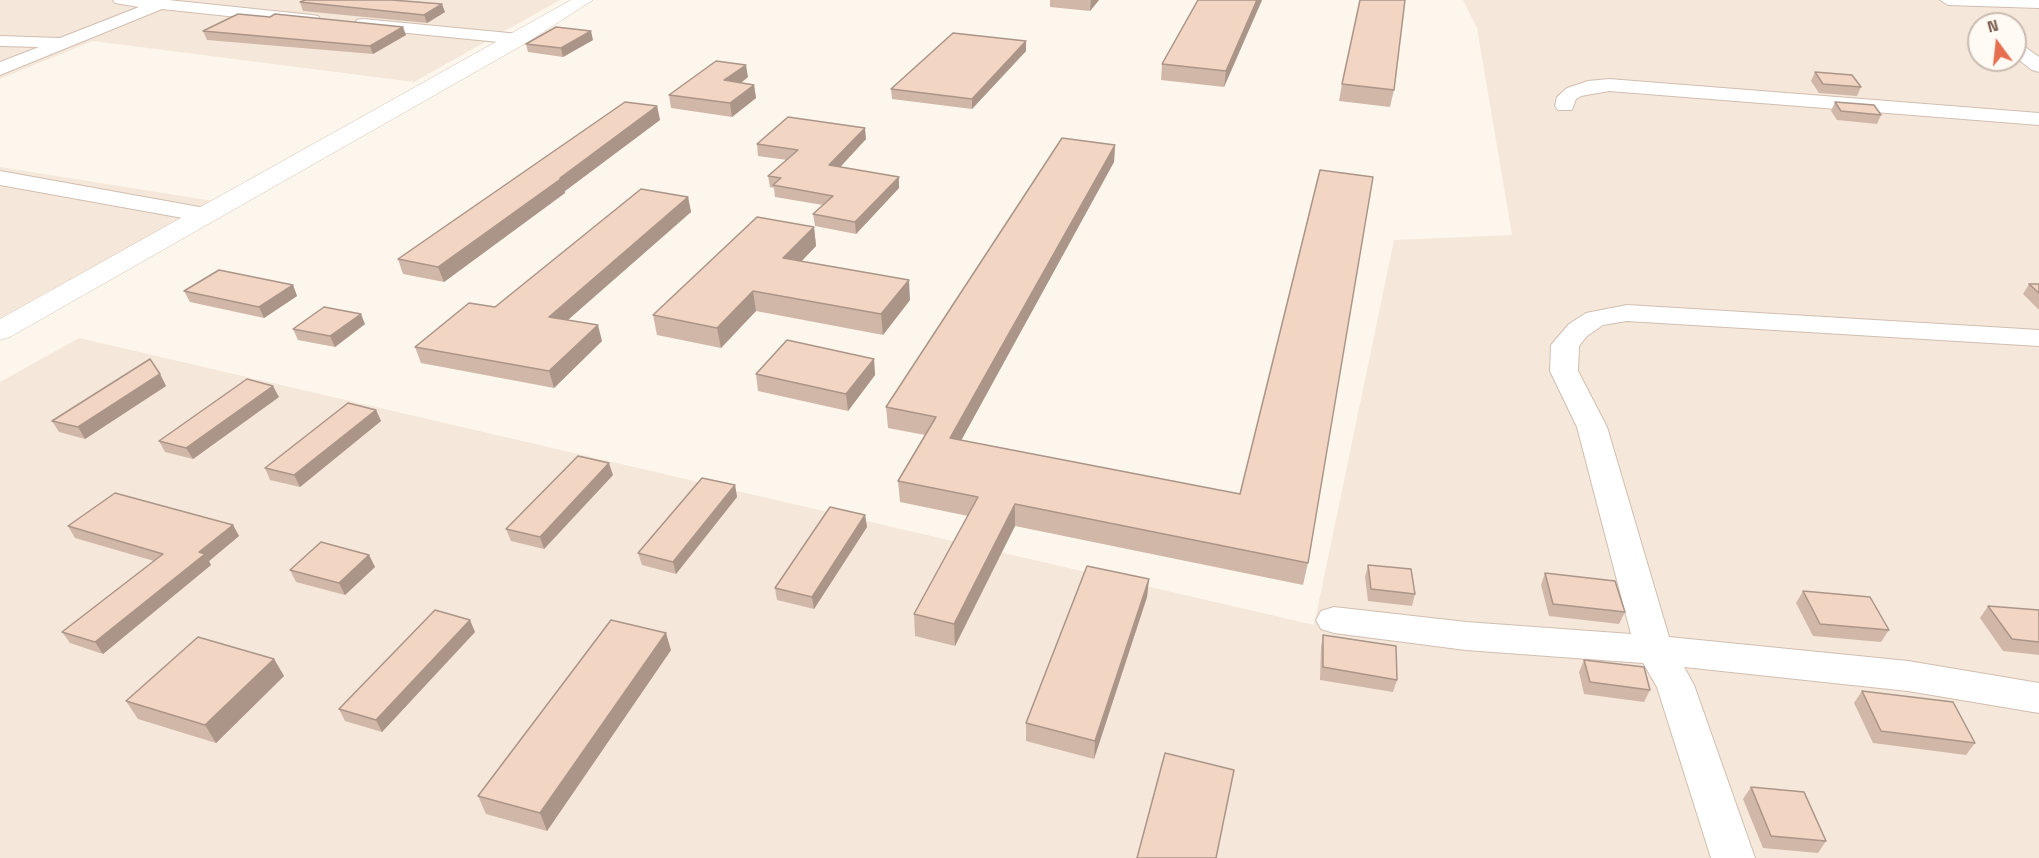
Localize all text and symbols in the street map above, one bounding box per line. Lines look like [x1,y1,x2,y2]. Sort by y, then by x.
north arrow [1967,12,2027,72]
text: N [1985,15,2001,38]

